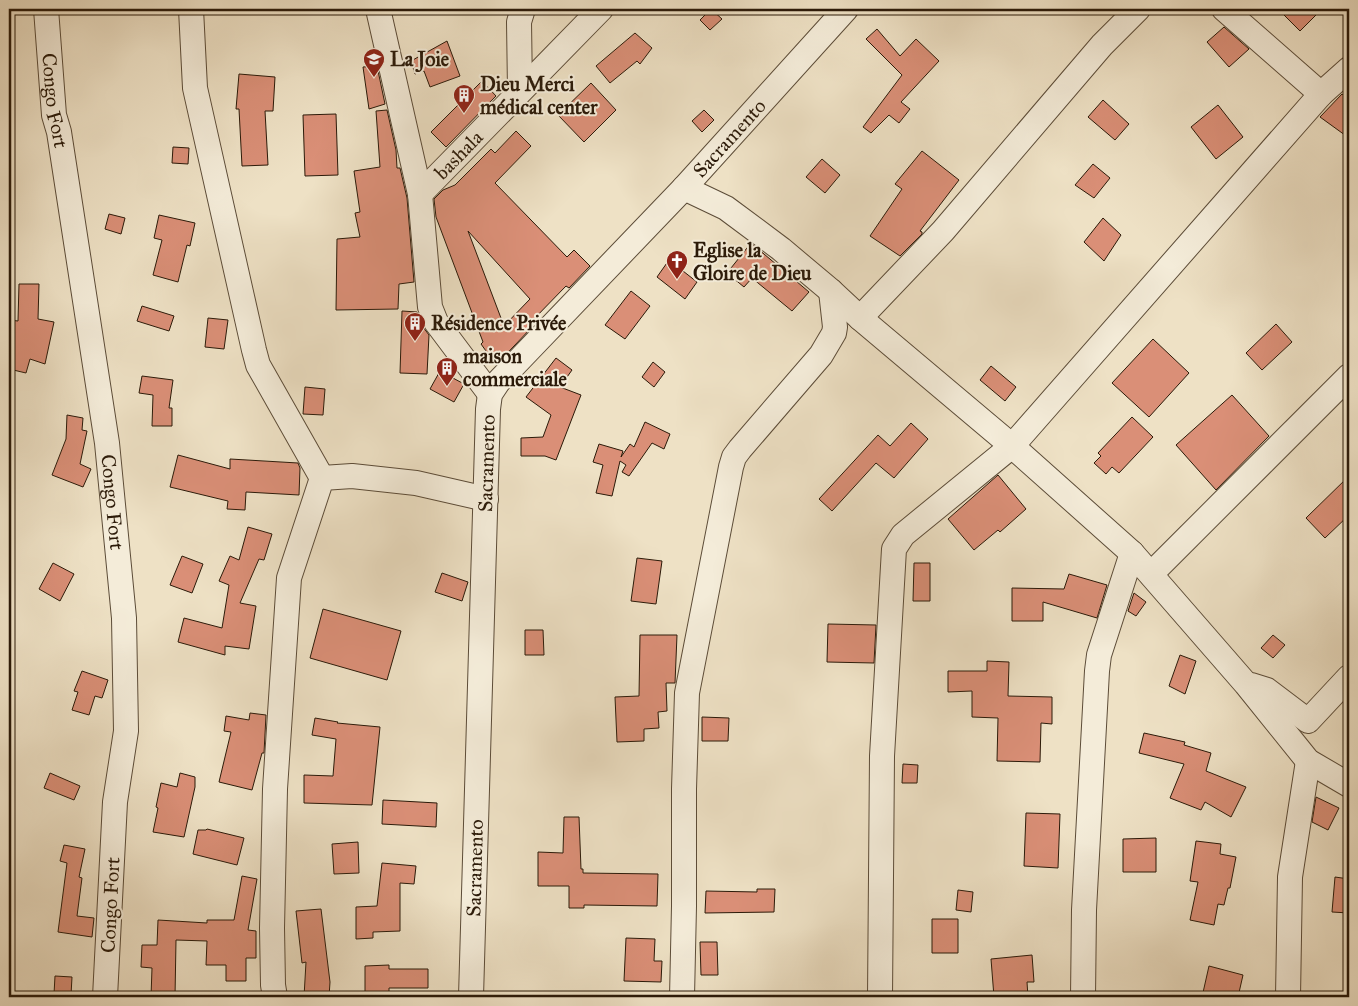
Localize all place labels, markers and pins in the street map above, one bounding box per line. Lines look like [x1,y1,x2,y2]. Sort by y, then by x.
school or university icon: La Joie [362,47,386,78]
place label: La Joie [390,47,450,73]
place label: Dieu Merci médical center [479,72,598,119]
building icon: Dieu Merci médical center [452,83,476,114]
place label: Eglise la Gloire de Dieu [693,238,812,285]
church icon: Eglise la Gloire de Dieu [665,249,689,280]
building icon: Résidence Privée [403,311,427,342]
place label: Résidence Privée [431,311,567,335]
place label: maison commerciale [462,344,568,391]
building icon: maison commerciale [435,356,459,387]

